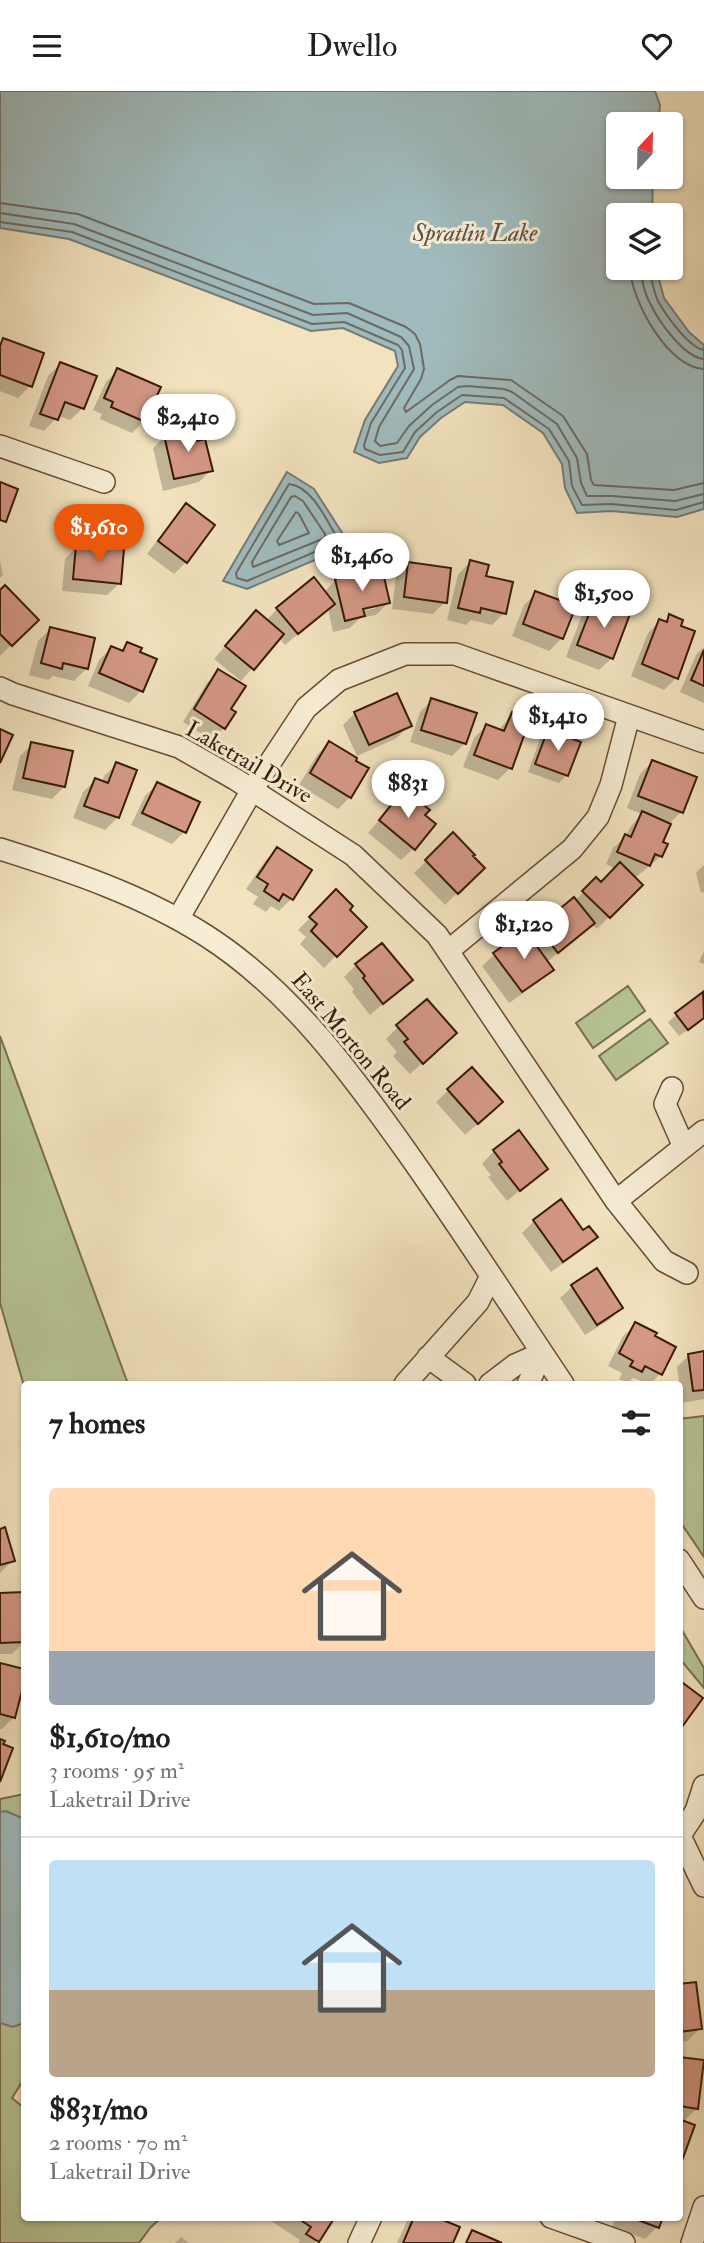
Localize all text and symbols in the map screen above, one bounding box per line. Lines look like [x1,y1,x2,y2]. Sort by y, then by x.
text: Dwello [307,26,397,66]
icon: menu [28,27,66,65]
icon: heart [638,27,676,65]
north arrow [606,112,682,189]
map controls [606,112,683,280]
button: layers [606,203,683,280]
water label: Spratlin Lake [412,218,538,249]
pin: $2,410 [131,395,245,454]
text: $2,410 [157,402,219,431]
pin: $1,610 [42,505,156,564]
text: $1,610 [70,512,128,541]
pin: $1,460 [305,533,419,593]
text: $1,460 [330,541,394,570]
pin: $1,500 [547,571,661,630]
text: $1,500 [574,578,634,607]
pin: $1,410 [501,693,615,753]
text: $1,410 [528,701,588,730]
street label: Laketrail Drive [181,714,318,810]
pin: $831 [367,761,449,820]
text: $831 [388,768,428,797]
pin: $1,120 [467,901,581,961]
text: $1,120 [495,909,553,938]
street label: East Morton Road [285,966,417,1116]
icon: filters [617,1404,655,1442]
text: 7 homes [49,1405,145,1442]
icon: home [289,1533,415,1659]
text: $1,610/mo [49,1719,170,1756]
text: 3 rooms · 95 m² [49,1756,184,1785]
text: Laketrail Drive [49,1785,190,1814]
icon: home [289,1905,415,2031]
text: $831/mo [49,2091,148,2128]
text: 2 rooms · 70 m² [49,2128,188,2157]
text: Laketrail Drive [49,2157,190,2186]

